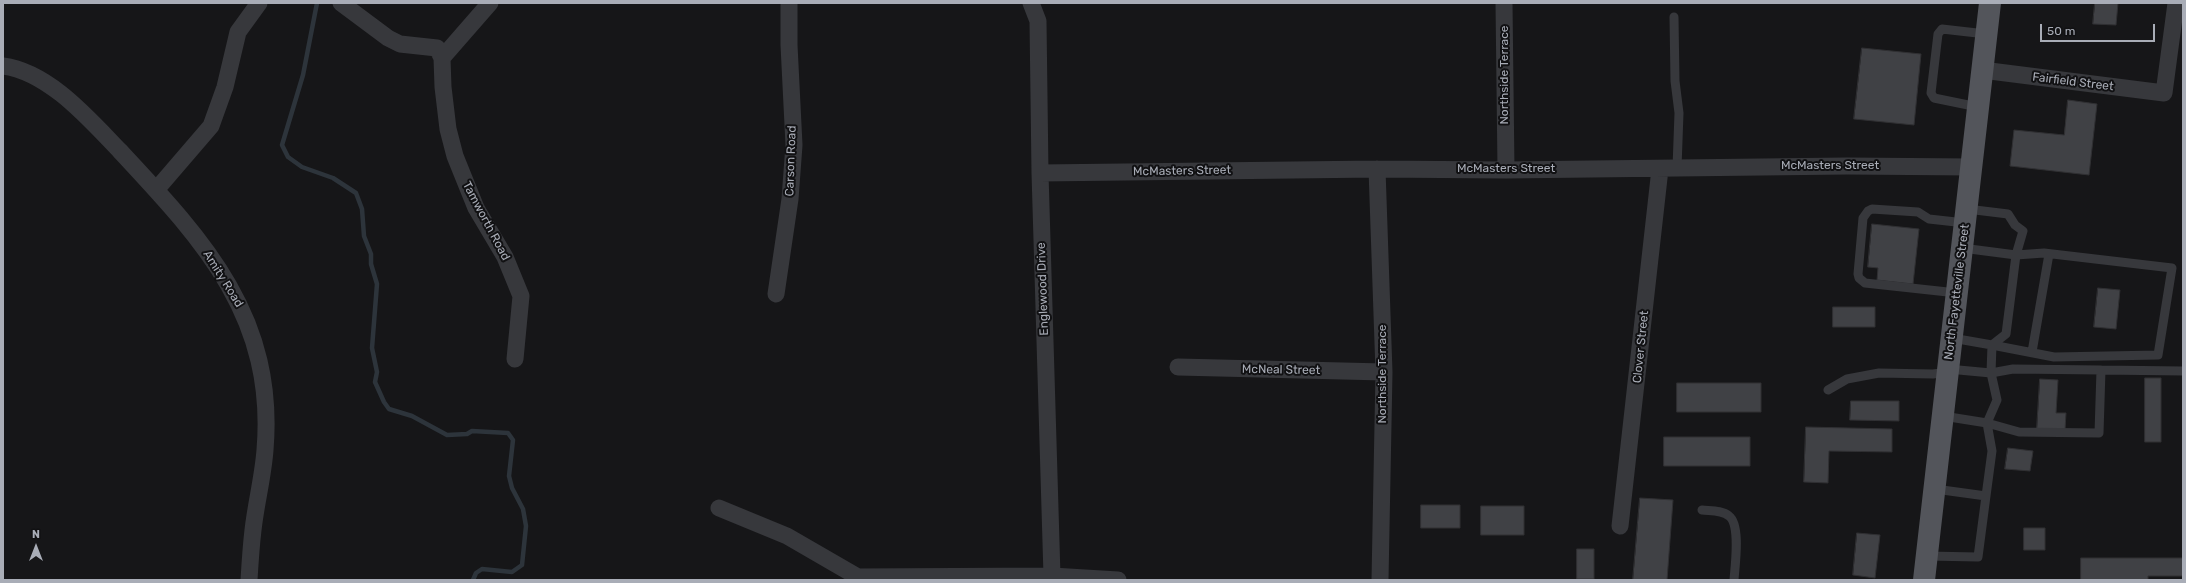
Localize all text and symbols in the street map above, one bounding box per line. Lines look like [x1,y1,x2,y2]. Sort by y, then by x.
scale bar [2042,16,2157,42]
text: 50 m [2047,24,2075,38]
street label: Northside Terrace [1498,25,1512,125]
street label: Fairfield Street [2032,70,2114,94]
street label: Carson Road [783,125,799,197]
street label: McMasters Street [1781,159,1879,173]
street label: McMasters Street [1457,162,1555,176]
street label: McMasters Street [1133,163,1231,179]
street label: Tamworth Road [459,179,513,263]
street label: North Fayetteville Street [1942,223,1972,361]
street label: Englewood Drive [1034,242,1052,336]
street label: Amity Road [200,248,246,310]
street label: Clover Street [1630,310,1652,384]
street label: Northside Terrace [1376,324,1390,424]
street label: McNeal Street [1242,362,1320,378]
north arrow [16,527,56,567]
text: N [32,528,40,541]

